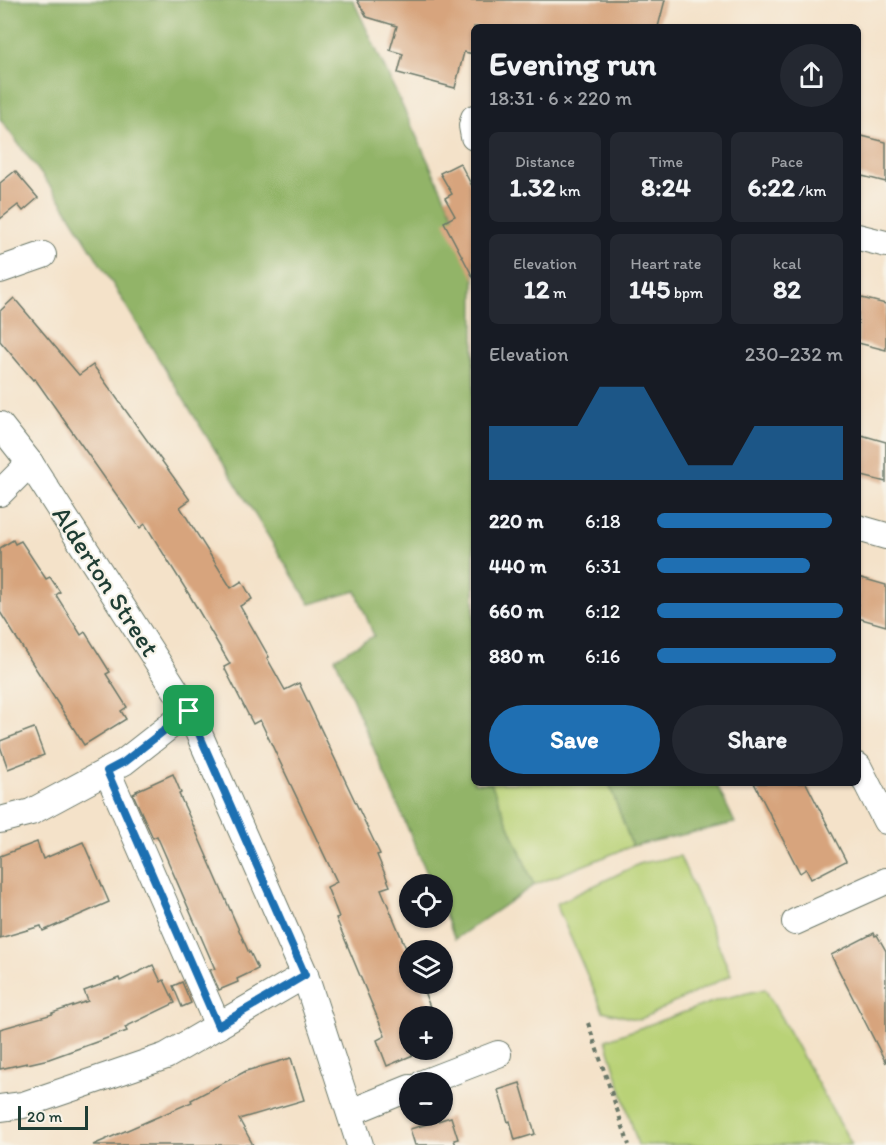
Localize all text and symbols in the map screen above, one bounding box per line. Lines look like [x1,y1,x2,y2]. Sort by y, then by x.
text: Evening run [489,44,656,83]
button: share [780,44,843,107]
text: 18:31 · 6 × 220 m [489,86,632,110]
text: Distance [515,152,575,171]
text: Time [649,152,683,171]
text: Pace [771,152,803,171]
text: 1.32 [509,171,556,203]
text: 8:24 [641,171,691,203]
text: 6:22 [748,171,795,203]
text: km [556,181,581,200]
text: /km [795,181,826,200]
text: Elevation [513,254,577,273]
text: Heart rate [631,254,701,273]
text: kcal [773,254,801,273]
text: 12 [524,273,549,305]
text: 145 [629,273,670,305]
text: 82 [773,273,801,305]
text: m [549,283,566,302]
text: bpm [670,283,703,302]
text: Elevation [489,342,568,366]
text: 230–232 m [745,342,843,366]
street label: Alderton Street [46,500,167,662]
text: 220 m [489,509,544,533]
text: 6:18 [585,509,621,533]
text: 440 m [489,554,547,578]
text: 6:31 [585,554,621,578]
text: 660 m [489,599,544,623]
text: 6:12 [585,599,620,623]
text: 880 m [489,644,545,668]
text: 6:16 [585,644,620,668]
pin [163,685,214,736]
icon: arrive [172,694,205,727]
button: Save [489,705,660,774]
button: Share [672,705,843,774]
map controls [399,874,453,1126]
button: locate [399,874,453,928]
button: layers [399,940,453,994]
button: + [399,1006,453,1060]
button: − [399,1072,453,1126]
scale bar [18,1103,88,1130]
text: 20 m [27,1107,62,1126]

